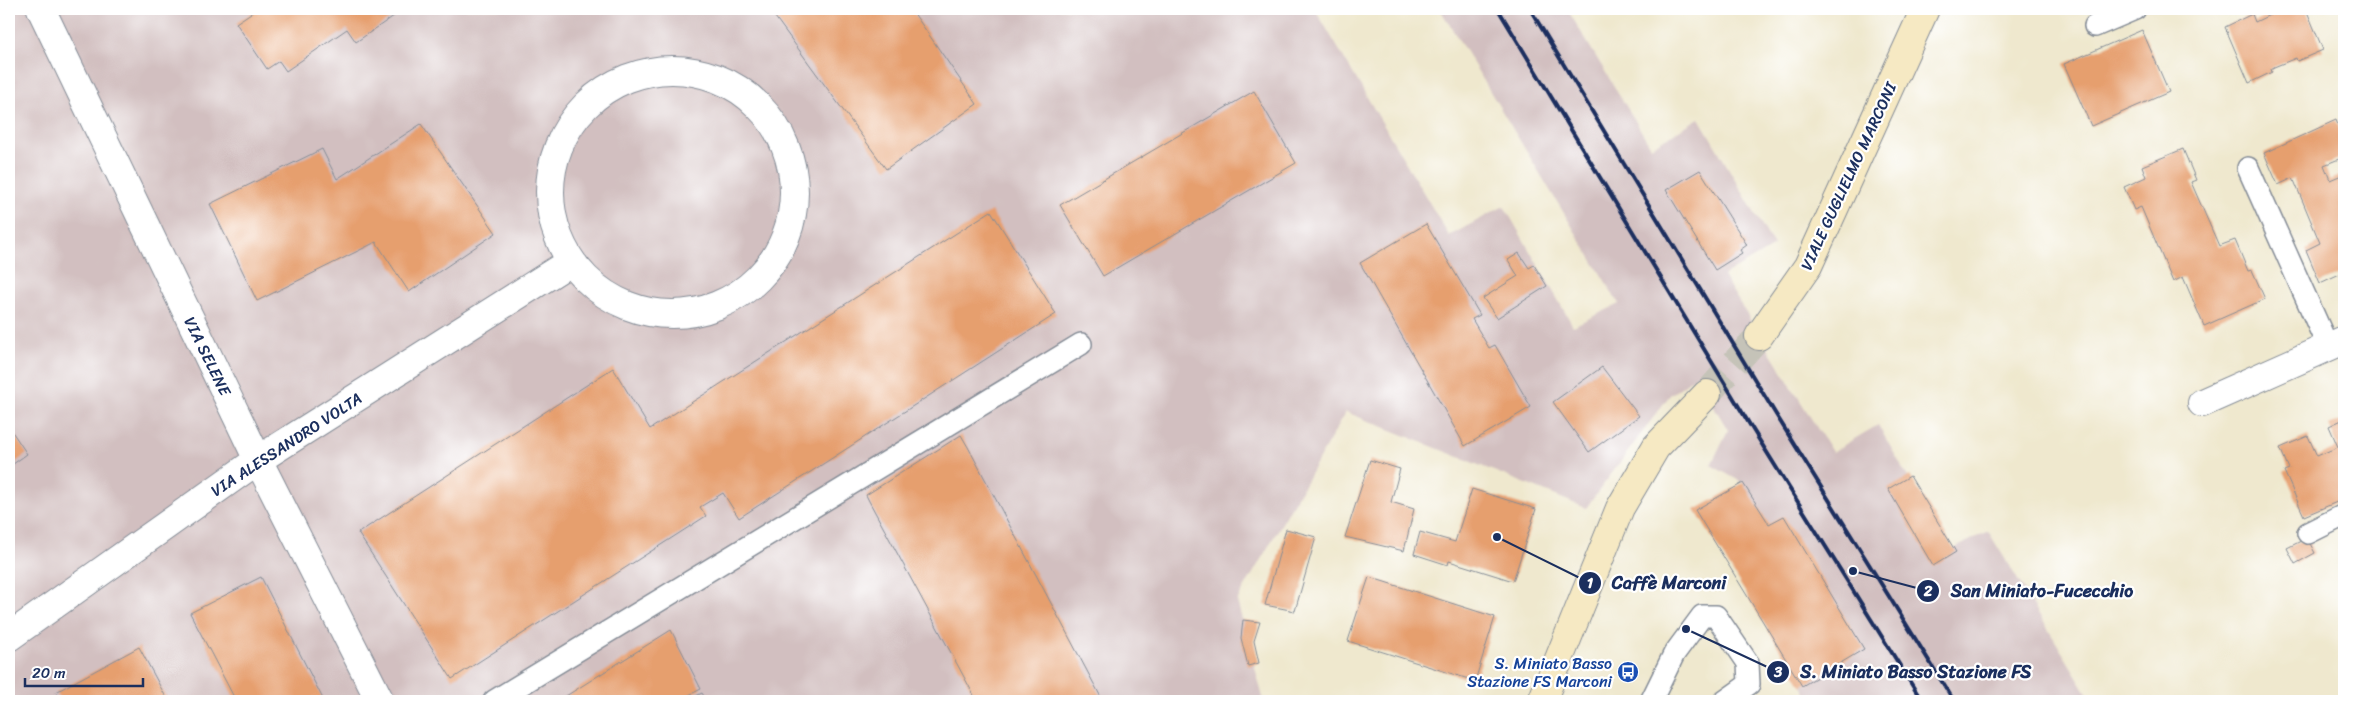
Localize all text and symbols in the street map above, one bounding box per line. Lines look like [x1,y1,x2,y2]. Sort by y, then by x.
street label: VIALE GUGLIELMO MARCONI [1792,76,1906,275]
street label: VIA SELENE [176,311,240,402]
street label: VIA ALESSANDRO VOLTA [205,384,368,504]
callout: Caffè Marconi [1577,566,1736,599]
text: Caffè Marconi [1611,567,1727,599]
text: 1 [1587,570,1594,596]
callout: San Miniato-Fucecchio [1916,575,2143,608]
text: San Miniato-Fucecchio [1950,575,2133,607]
text: 2 [1923,578,1933,604]
place label: S. Miniato Basso Stazione FS Marconi [1467,649,1613,696]
scale bar [25,655,142,687]
callout: S. Miniato Basso Stazione FS [1765,655,2042,688]
text: S. Miniato Basso Stazione FS [1799,656,2032,688]
text: 3 [1773,659,1783,685]
text: 20 m [32,660,66,686]
bus stop icon: S. Miniato Basso Stazione FS Marconi [1616,660,1640,684]

